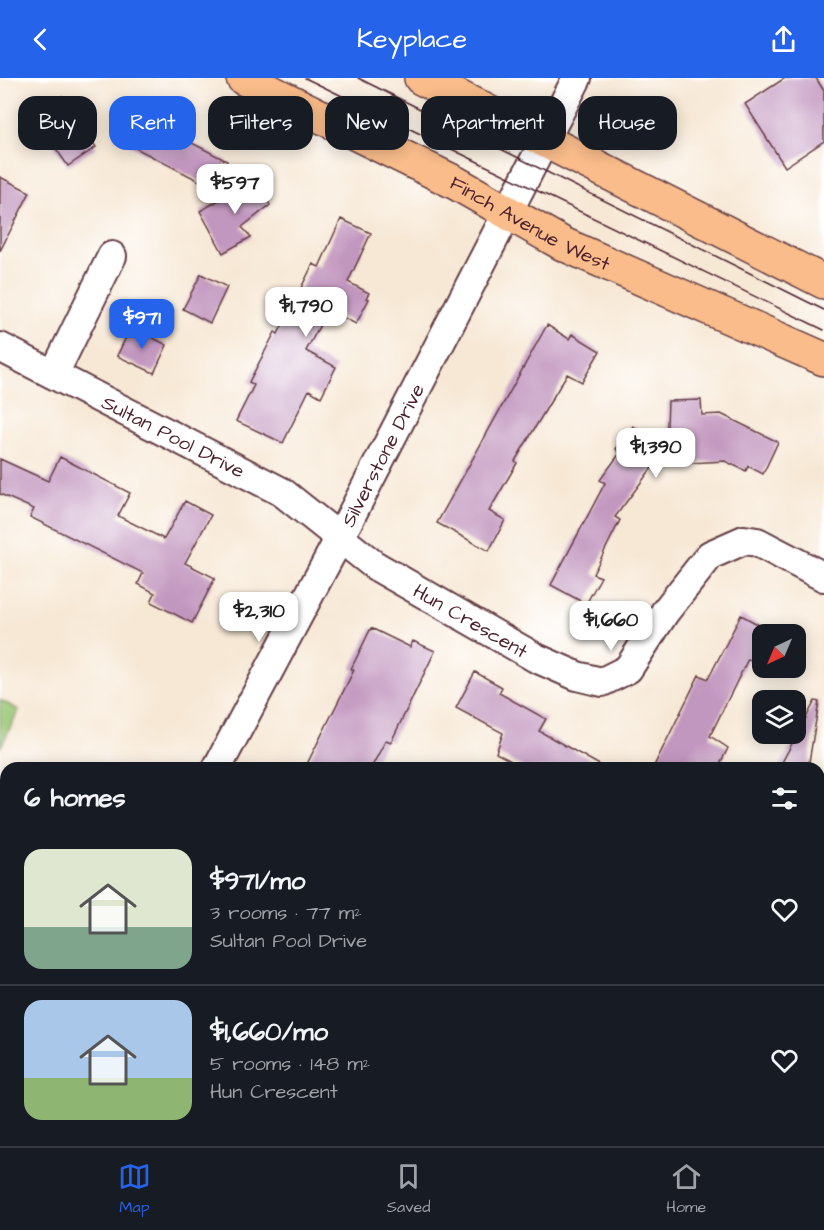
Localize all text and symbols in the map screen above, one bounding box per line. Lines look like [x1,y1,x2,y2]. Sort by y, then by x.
text: Keyplace [357,20,467,58]
icon: back [24,23,57,56]
icon: share [767,23,800,56]
chip: Buy [18,96,97,150]
chip: Rent [109,96,196,150]
chip: Filters [208,96,313,150]
chip: New [325,96,409,150]
chip: Apartment [421,96,566,150]
chip: House [578,96,677,150]
pin: $597 [199,164,271,215]
text: $597 [211,169,259,197]
street label: Finch Avenue West [445,169,614,278]
pin: $1,790 [257,287,355,338]
text: $1,790 [279,292,333,320]
pin: $971 [106,299,178,350]
text: $971 [123,304,161,332]
street label: Silverstone Drive [335,379,432,532]
street label: Sultan Pool Drive [97,389,249,486]
pin: $1,390 [607,428,705,479]
text: $1,390 [630,433,682,461]
street label: Hun Crescent [408,577,533,665]
pin: $2,310 [210,592,308,643]
text: $2,310 [233,597,285,625]
pin: $1,660 [562,601,660,652]
text: $1,660 [584,606,638,634]
north arrow [752,624,806,678]
map controls [752,624,806,744]
button: layers [752,690,806,744]
text: 6 homes [24,780,126,816]
icon: filters [768,782,801,815]
text: $971/mo [210,863,305,899]
icon: home [72,873,144,945]
icon: heart [768,893,801,926]
text: 3 rooms · 77 m² [210,899,362,927]
text: Sultan Pool Drive [210,927,367,955]
text: $1,660/mo [210,1014,328,1050]
icon: home [72,1024,144,1096]
icon: heart [768,1044,801,1077]
text: 5 rooms · 148 m² [210,1050,370,1078]
text: Hun Crescent [210,1078,338,1106]
tab: Map [118,1160,151,1218]
tab: Saved [387,1160,430,1218]
tab: Home [666,1160,706,1218]

